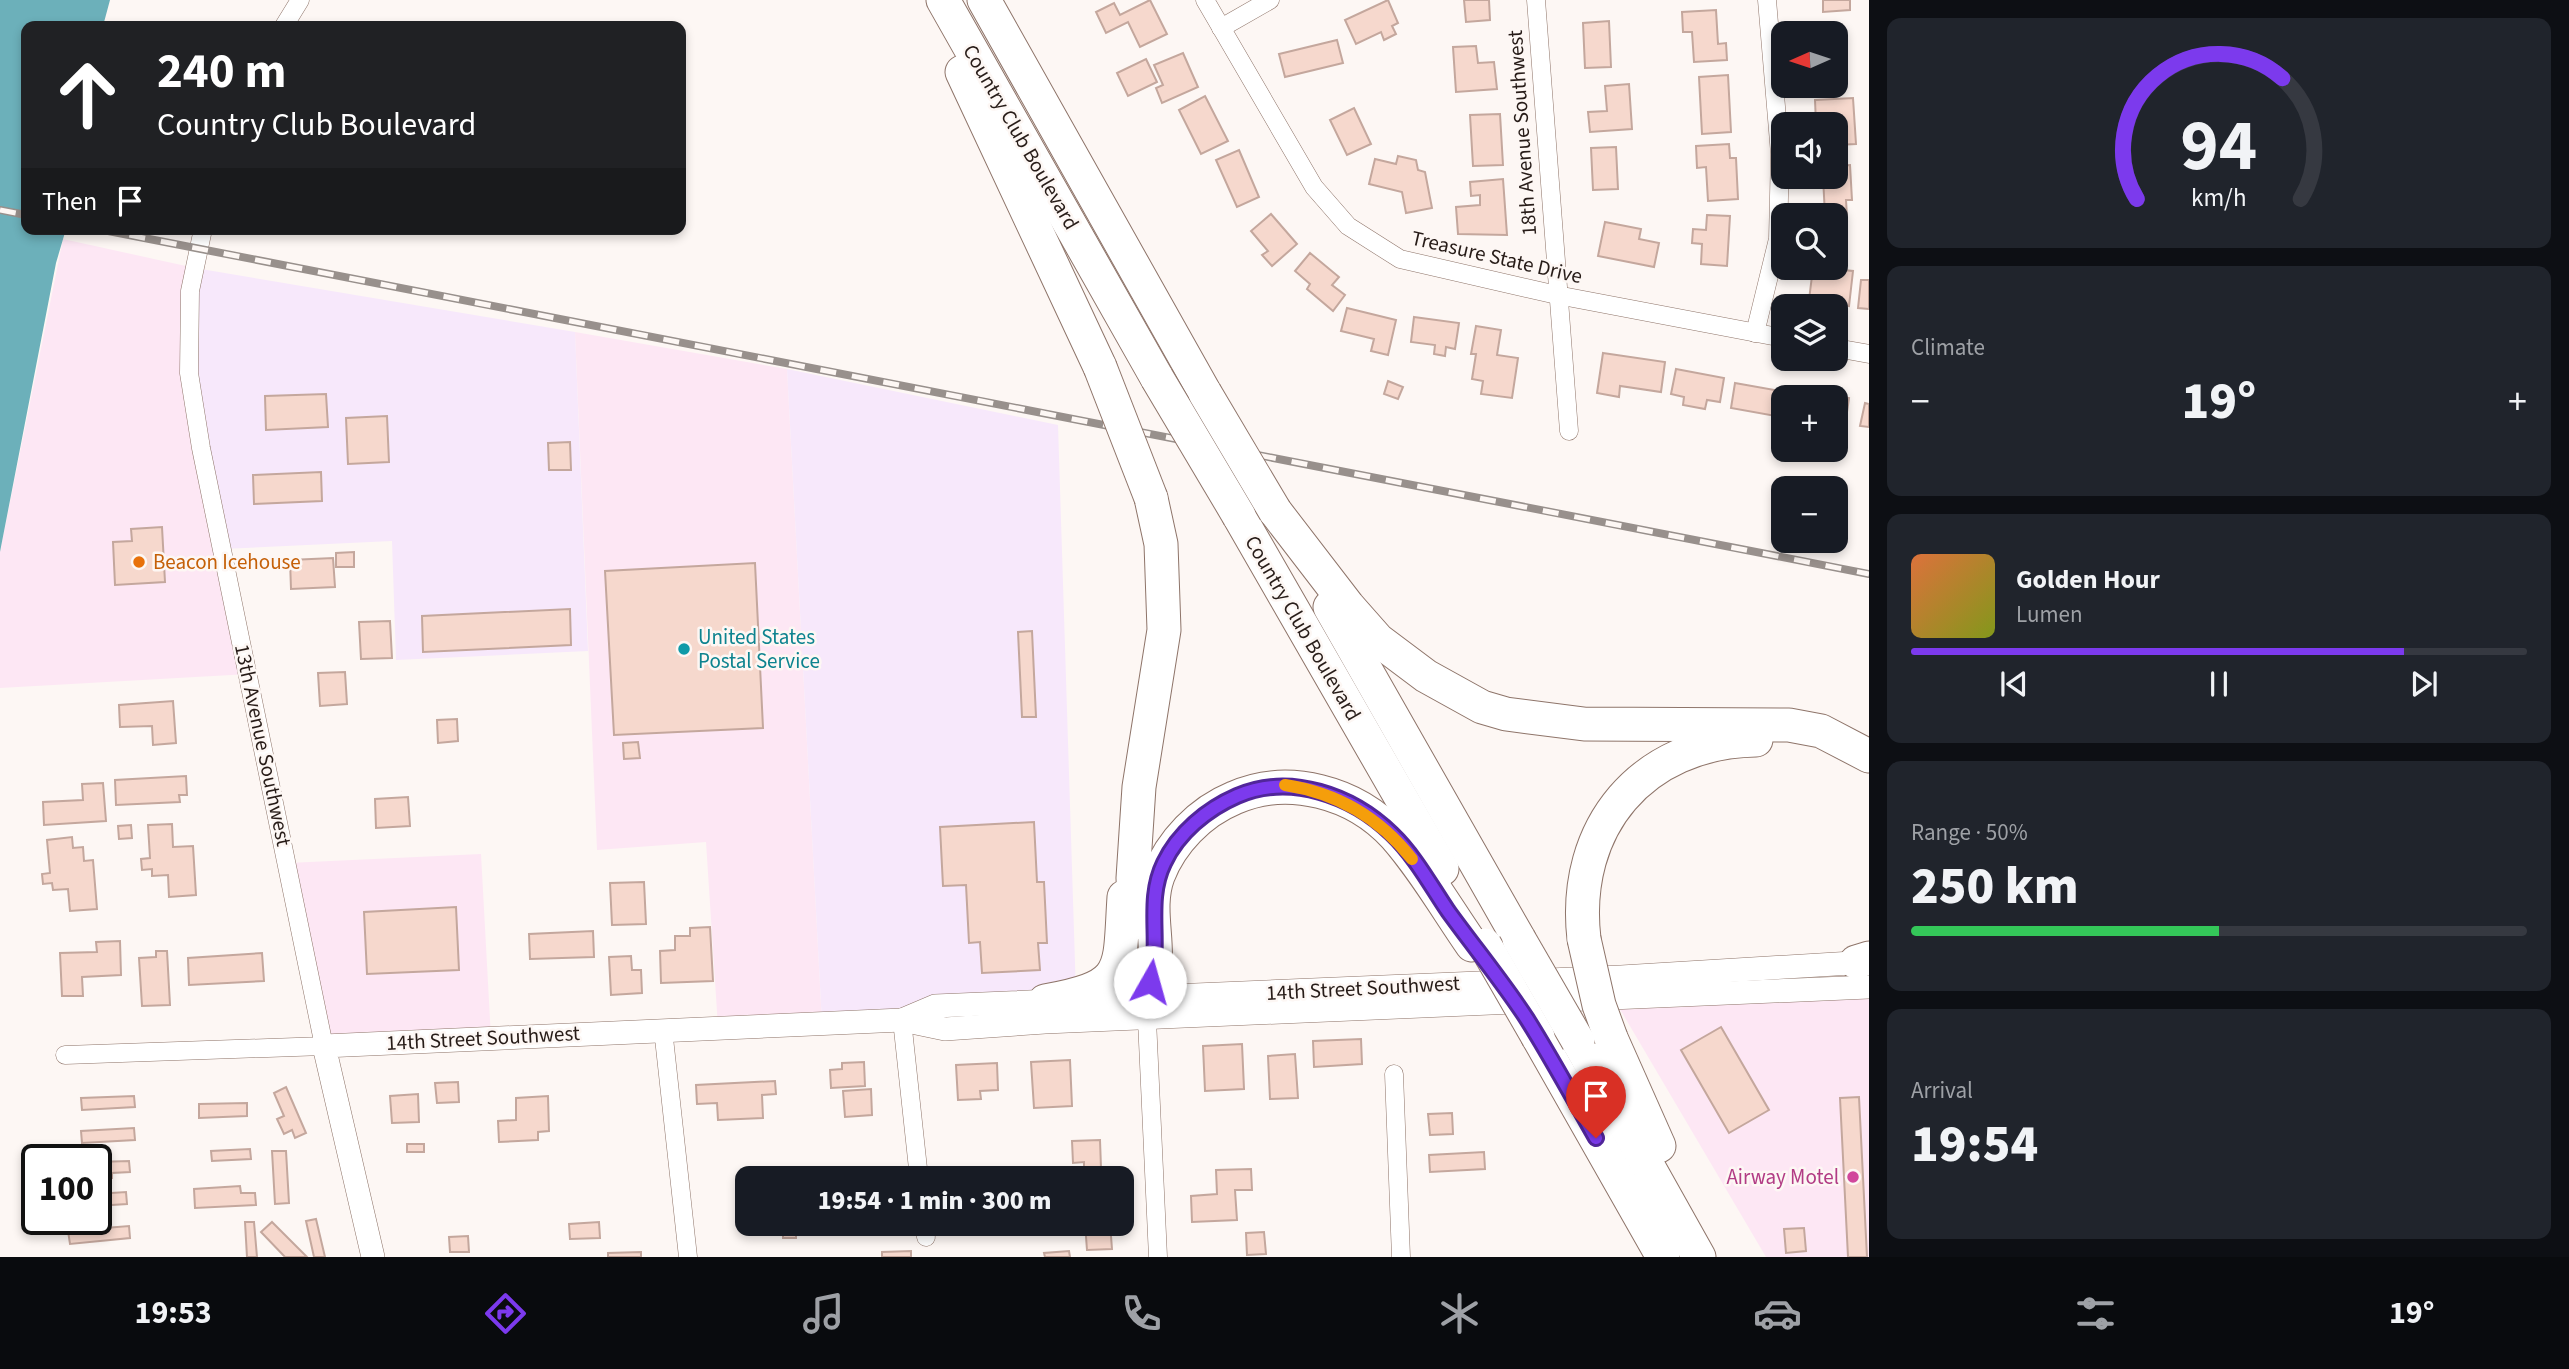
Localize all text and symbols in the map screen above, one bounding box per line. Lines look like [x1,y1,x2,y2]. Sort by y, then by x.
north arrow [1771,21,1848,98]
map controls [1771,21,1848,553]
street label: 18th Avenue Southwest [1500,29,1544,237]
text: 240 m [157,37,286,107]
street label: Country Club Boulevard [956,39,1086,235]
icon: ahead [42,49,133,140]
text: 94 [2181,94,2257,198]
text: Country Club Boulevard [157,102,476,148]
button: sound [1771,112,1848,189]
text: km/h [2191,180,2247,216]
icon: arrive [111,182,149,220]
text: Then [42,183,97,220]
button: search [1771,203,1848,280]
street label: Treasure State Drive [1409,223,1585,291]
button: layers [1771,294,1848,371]
text: Climate [1911,331,1985,364]
text: 19° [2182,365,2256,439]
text: − [1911,375,1930,429]
text: + [2508,375,2527,429]
button: + [1771,385,1848,462]
button: − [1771,476,1848,553]
street label: Country Club Boulevard [1238,530,1368,726]
place label: Beacon Icehouse [153,547,301,577]
marker: Beacon Icehouse [131,554,147,570]
text: Golden Hour [2016,561,2160,598]
text: Lumen [2016,598,2083,631]
place label: United States Postal Service [698,622,820,676]
street label: 13th Avenue Southwest [227,641,299,849]
marker: United States Postal Service [676,641,692,657]
icon: previous [1995,665,2033,703]
icon: pause [2200,665,2238,703]
icon: next [2405,665,2443,703]
text: Range · 50% [1911,816,2028,849]
text: 250 km [1911,850,2079,924]
position arrow [1113,945,1187,1019]
street label: 14th Street Southwest [1265,968,1461,1008]
street label: 14th Street Southwest [385,1018,581,1058]
pin [1566,1066,1626,1138]
text: Arrival [1911,1074,1973,1107]
icon: arrive [1577,1077,1615,1115]
text: 19:54 [1911,1108,2038,1182]
speed limit sign: 100 [21,1144,112,1235]
place label: Airway Motel [1726,1162,1839,1192]
marker: Airway Motel [1845,1169,1861,1185]
text: 19:54 · 1 min · 300 m [818,1182,1051,1219]
icon: directions [481,1289,530,1338]
icon: music [799,1289,848,1338]
icon: phone [1117,1289,1166,1338]
icon: climate [1435,1289,1484,1338]
icon: car [1753,1289,1802,1338]
icon: filters [2071,1289,2120,1338]
text: 19:53 [135,1290,212,1336]
text: 19° [2389,1290,2434,1336]

